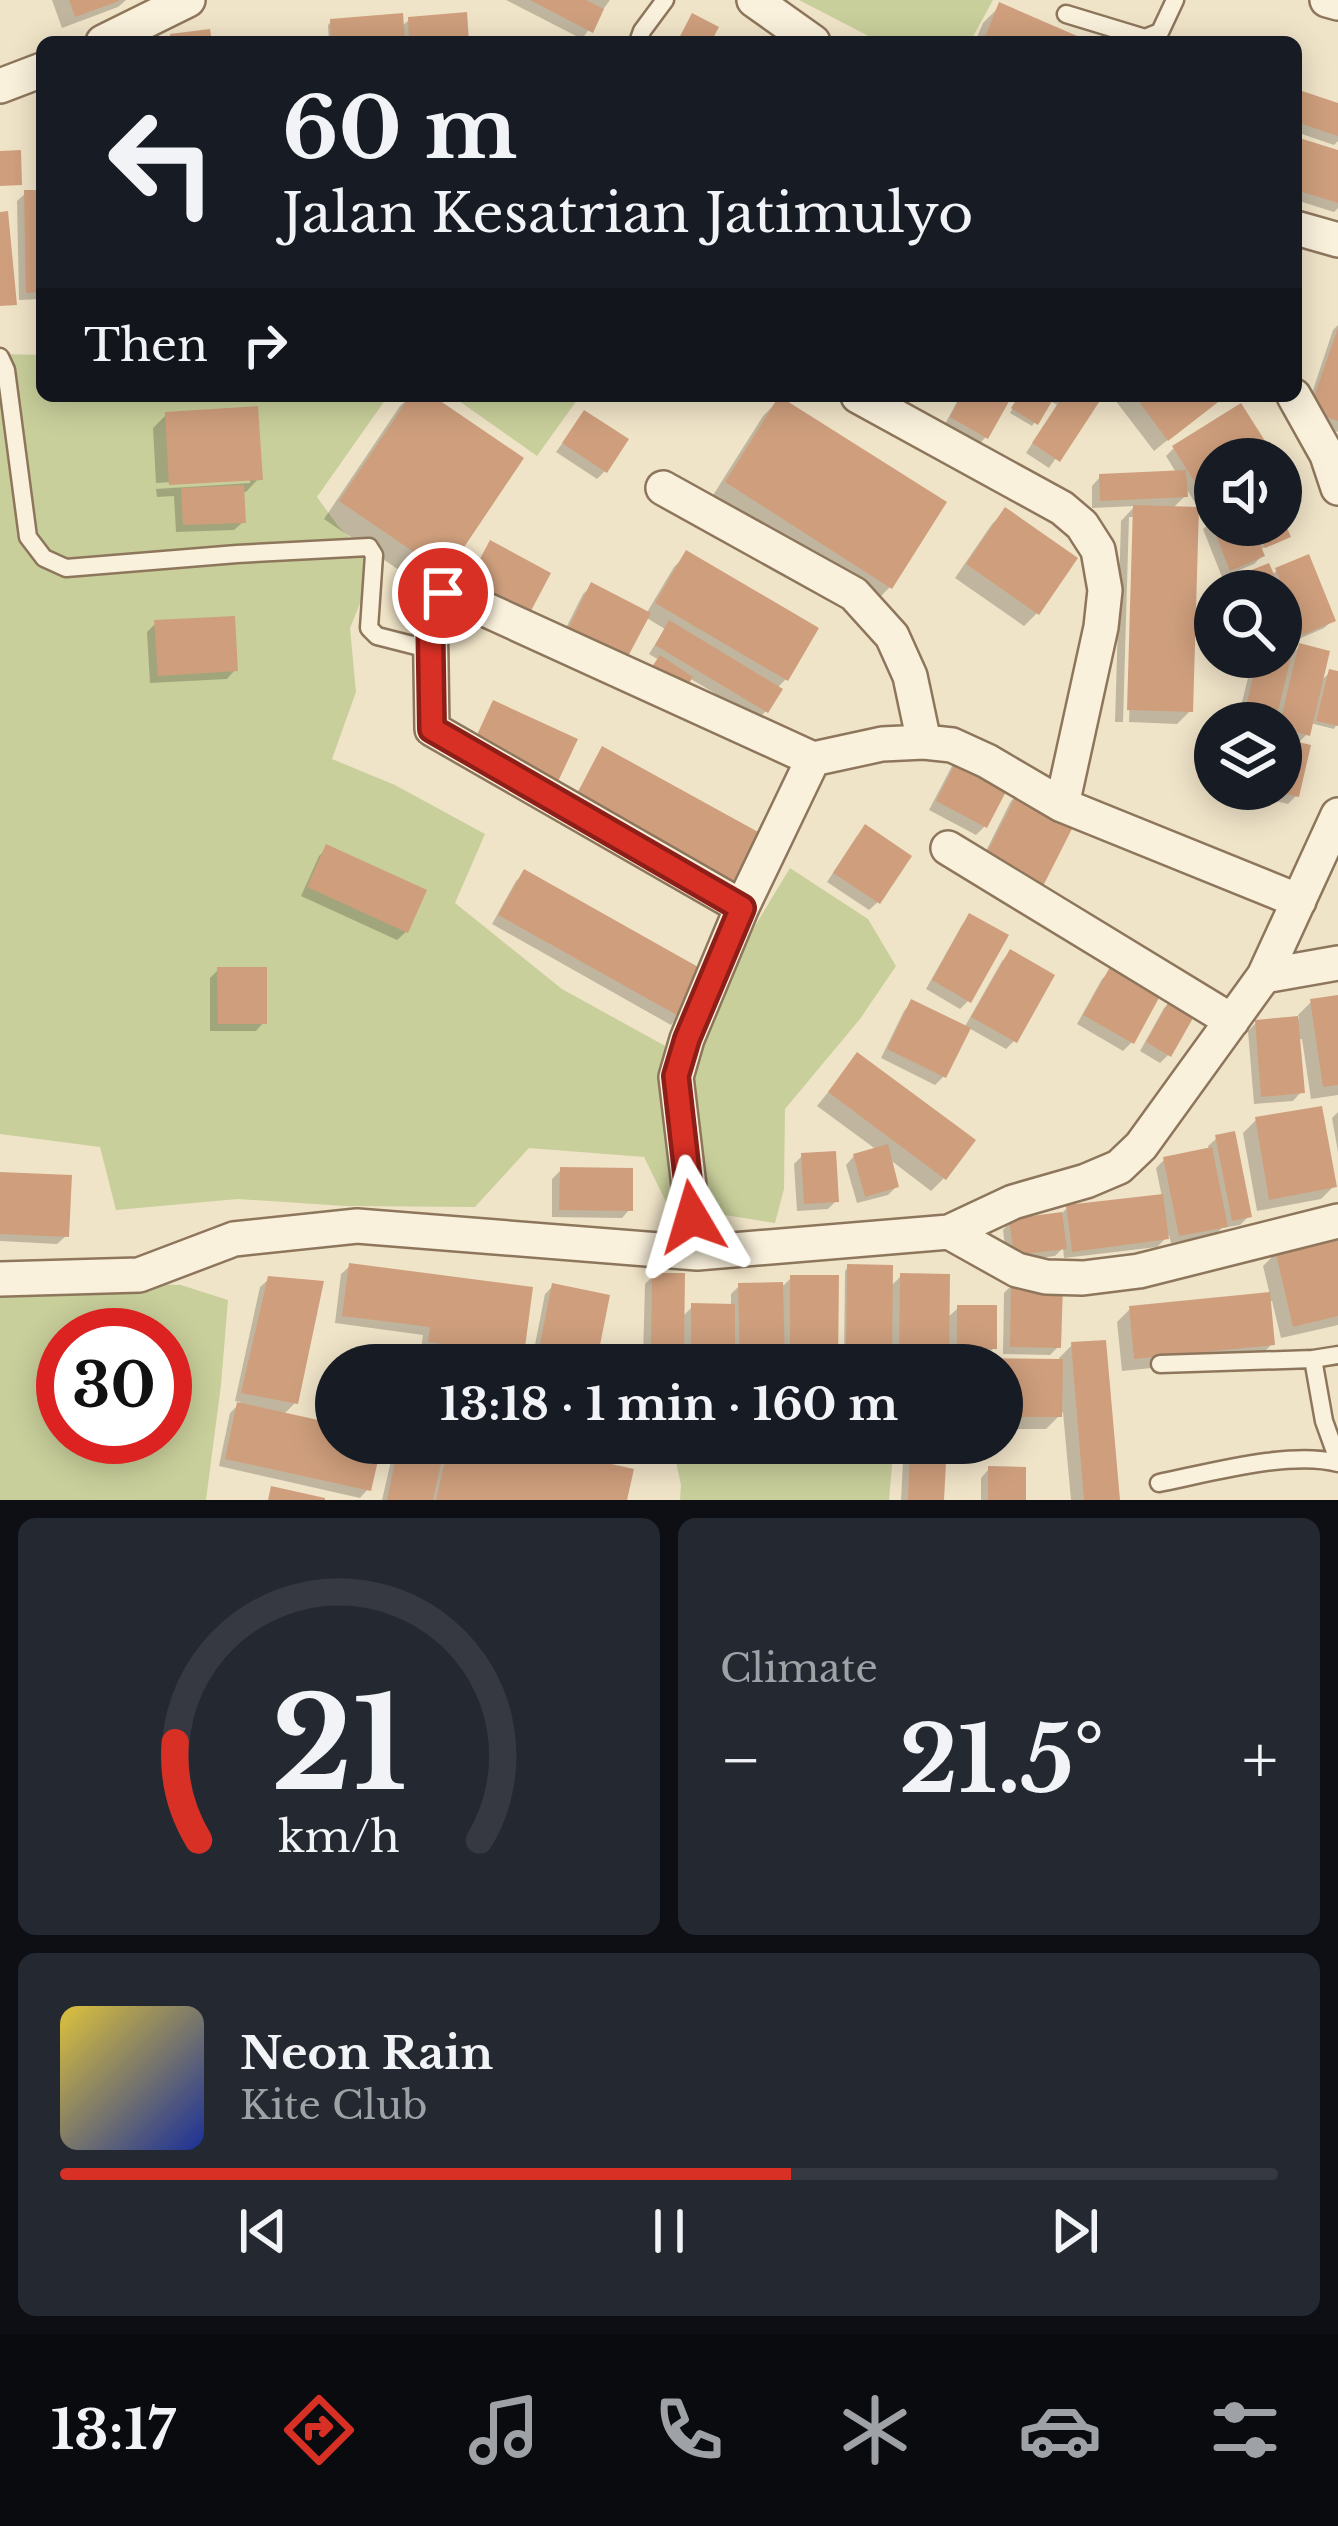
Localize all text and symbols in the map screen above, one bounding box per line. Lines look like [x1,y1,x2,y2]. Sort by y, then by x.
text: 60 m [282,77,517,181]
icon: left [84,84,240,240]
text: Jalan Kesatrian Jatimulyo [282,180,973,247]
icon: right [232,312,298,378]
text: Then [84,317,208,373]
map controls [1194,438,1302,810]
button: sound [1194,438,1302,546]
pin [392,542,494,644]
icon: arrive [410,560,476,626]
button: search [1194,570,1302,678]
button: layers [1194,702,1302,810]
position arrow [629,1154,755,1280]
speed limit sign: 30 [36,1308,192,1464]
text: 13:18 · 1 min · 160 m [440,1376,898,1432]
text: Climate [720,1644,878,1693]
text: 21 [271,1668,407,1823]
text: 21.5° [899,1705,1104,1816]
text: − [720,1719,762,1801]
text: + [1242,1719,1278,1801]
text: km/h [278,1809,400,1863]
text: Neon Rain [240,2025,493,2081]
text: Kite Club [240,2081,428,2130]
icon: previous [230,2198,296,2264]
icon: pause [636,2198,702,2264]
icon: next [1042,2198,1108,2264]
icon: directions [277,2388,361,2472]
icon: music [462,2388,546,2472]
icon: phone [647,2388,731,2472]
icon: climate [833,2388,917,2472]
icon: car [1018,2388,1102,2472]
icon: filters [1203,2388,1287,2472]
text: 13:17 [51,2397,175,2464]

